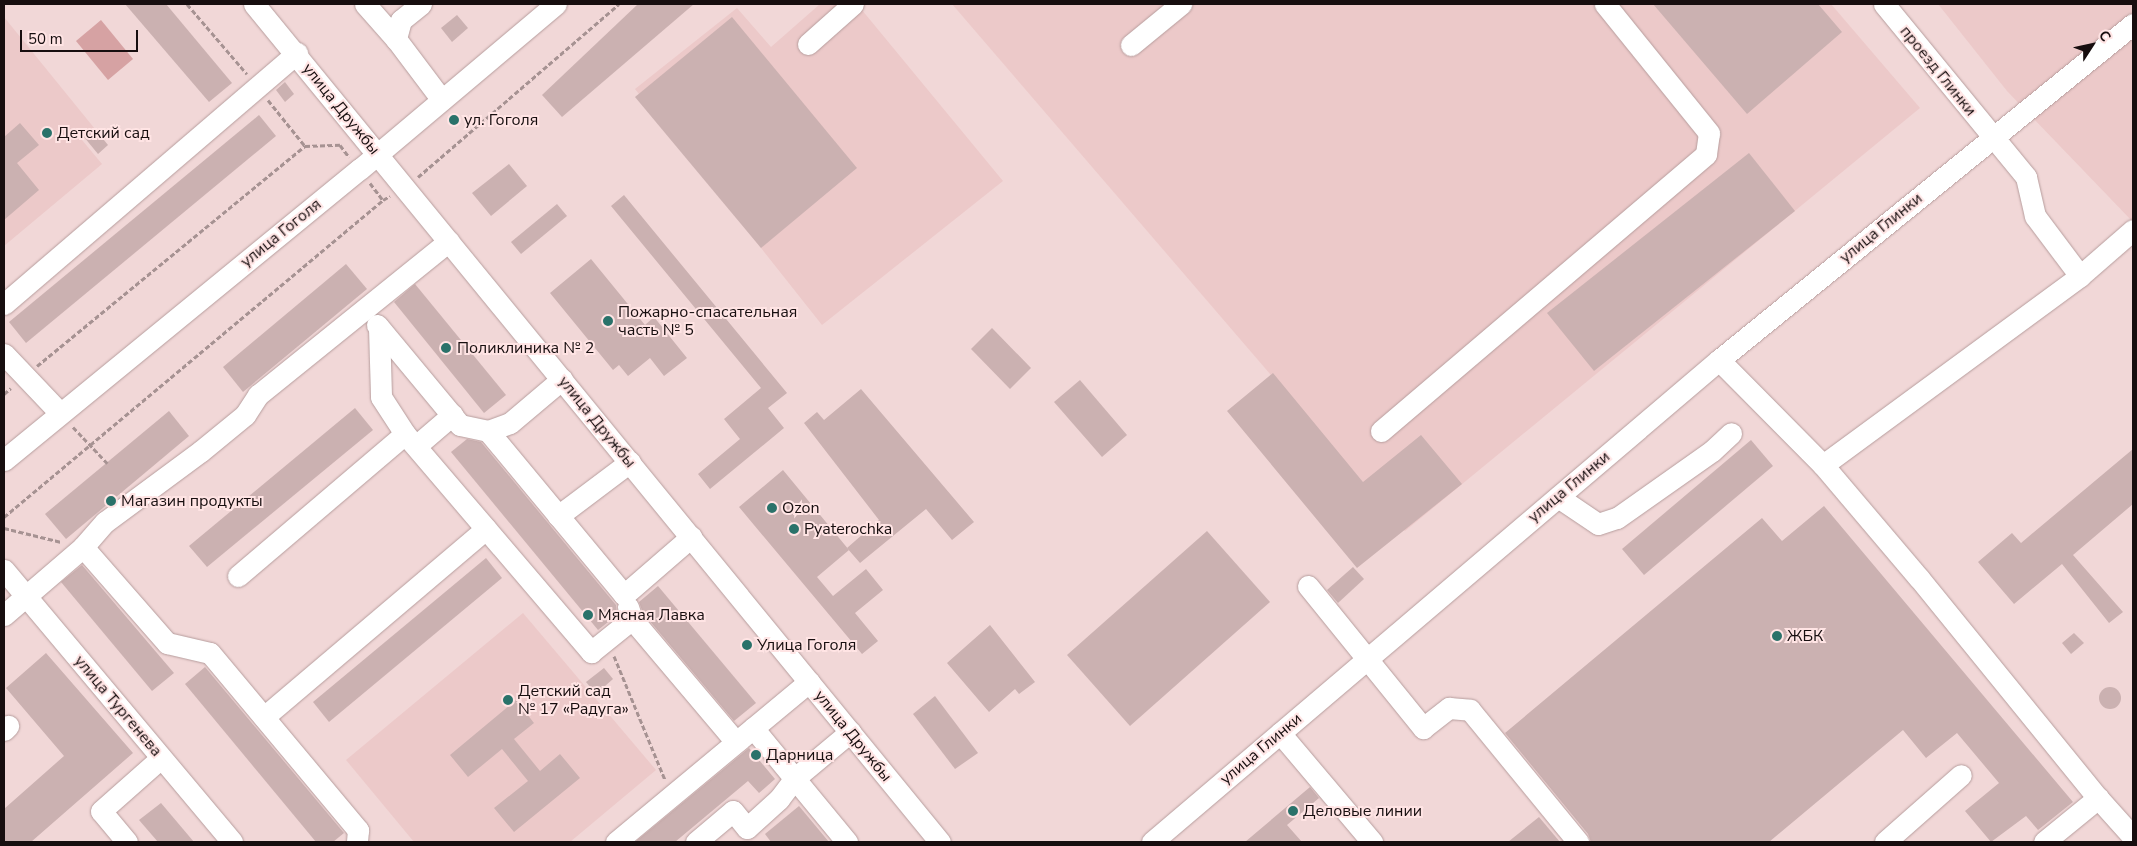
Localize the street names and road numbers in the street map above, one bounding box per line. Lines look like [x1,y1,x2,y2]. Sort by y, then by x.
street label: проезд Глинки [1896,22,1980,120]
street label: улица Дружбы [298,59,384,159]
street label: улица Глинки [1836,189,1926,267]
street label: улица Гоголя [237,195,325,271]
street label: улица Дружбы [554,372,640,472]
street label: улица Глинки [1524,447,1614,527]
street label: улица Тургенева [70,652,166,760]
street label: улица Дружбы [810,686,896,786]
street label: улица Глинки [1216,709,1306,789]

